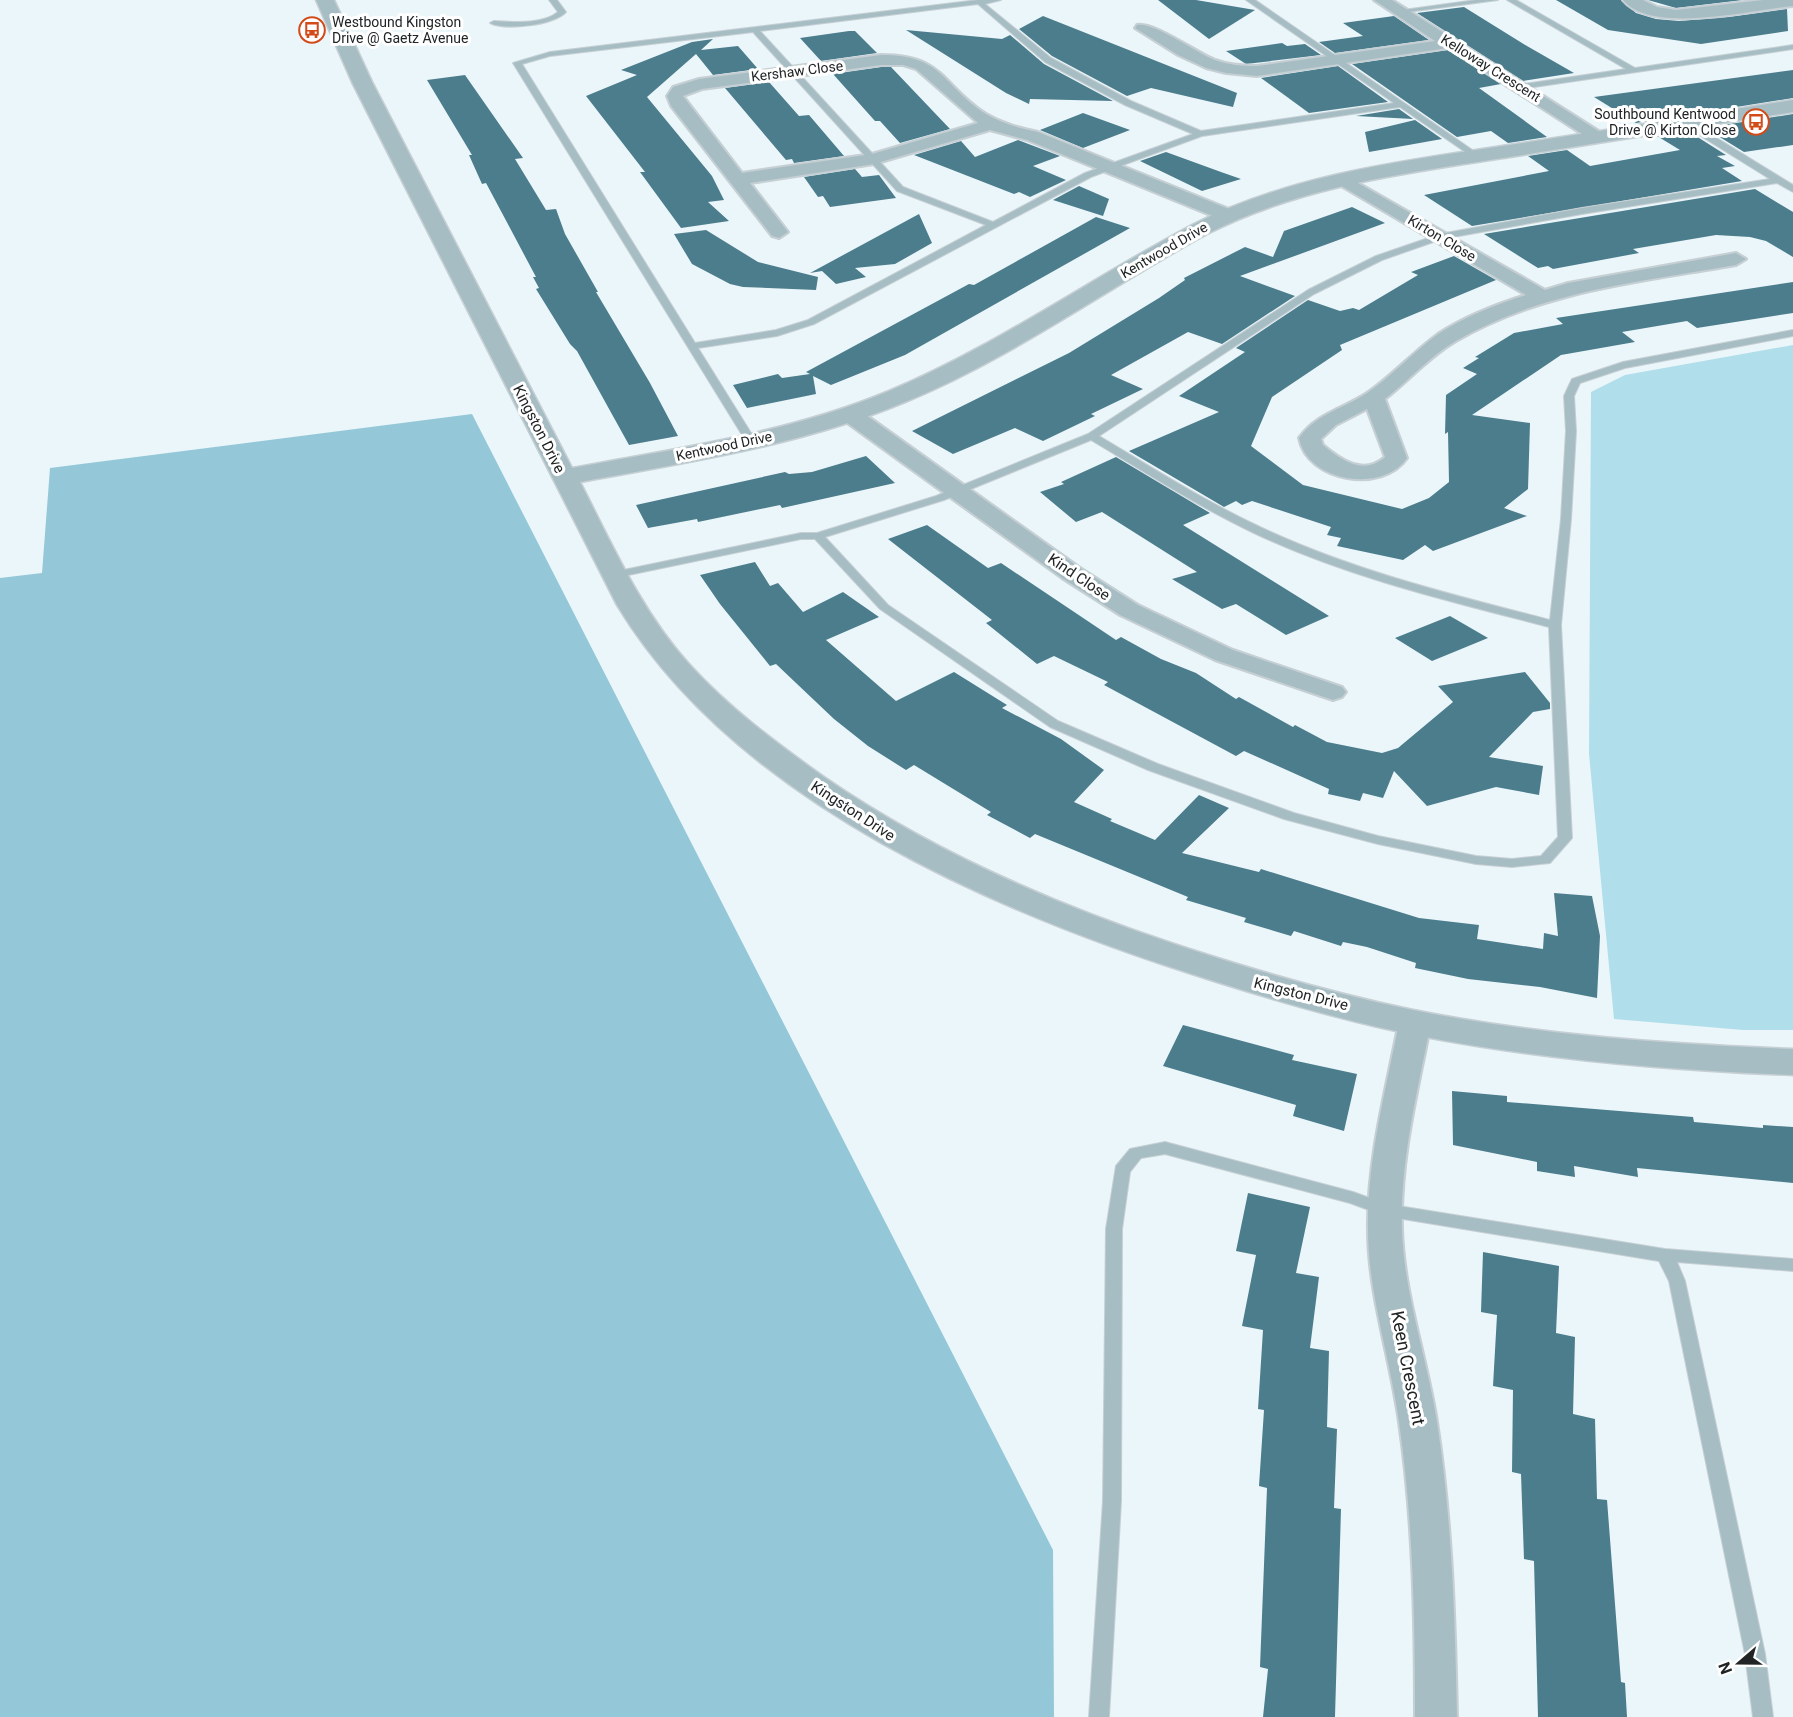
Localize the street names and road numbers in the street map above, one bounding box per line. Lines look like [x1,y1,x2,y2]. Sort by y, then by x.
street label: Kelloway Crescent [1438,31,1544,105]
street label: Kershaw Close [750,57,844,85]
street label: Kirton Close [1405,212,1479,264]
street label: Kentwood Drive [1118,219,1210,281]
street label: Kingston Drive [509,382,569,476]
street label: Kentwood Drive [675,428,773,464]
street label: Kind Close [1044,550,1114,604]
street label: Kingston Drive [808,777,898,845]
street label: Kingston Drive [1252,974,1350,1014]
street label: Keen Crescent [1387,1309,1430,1427]

